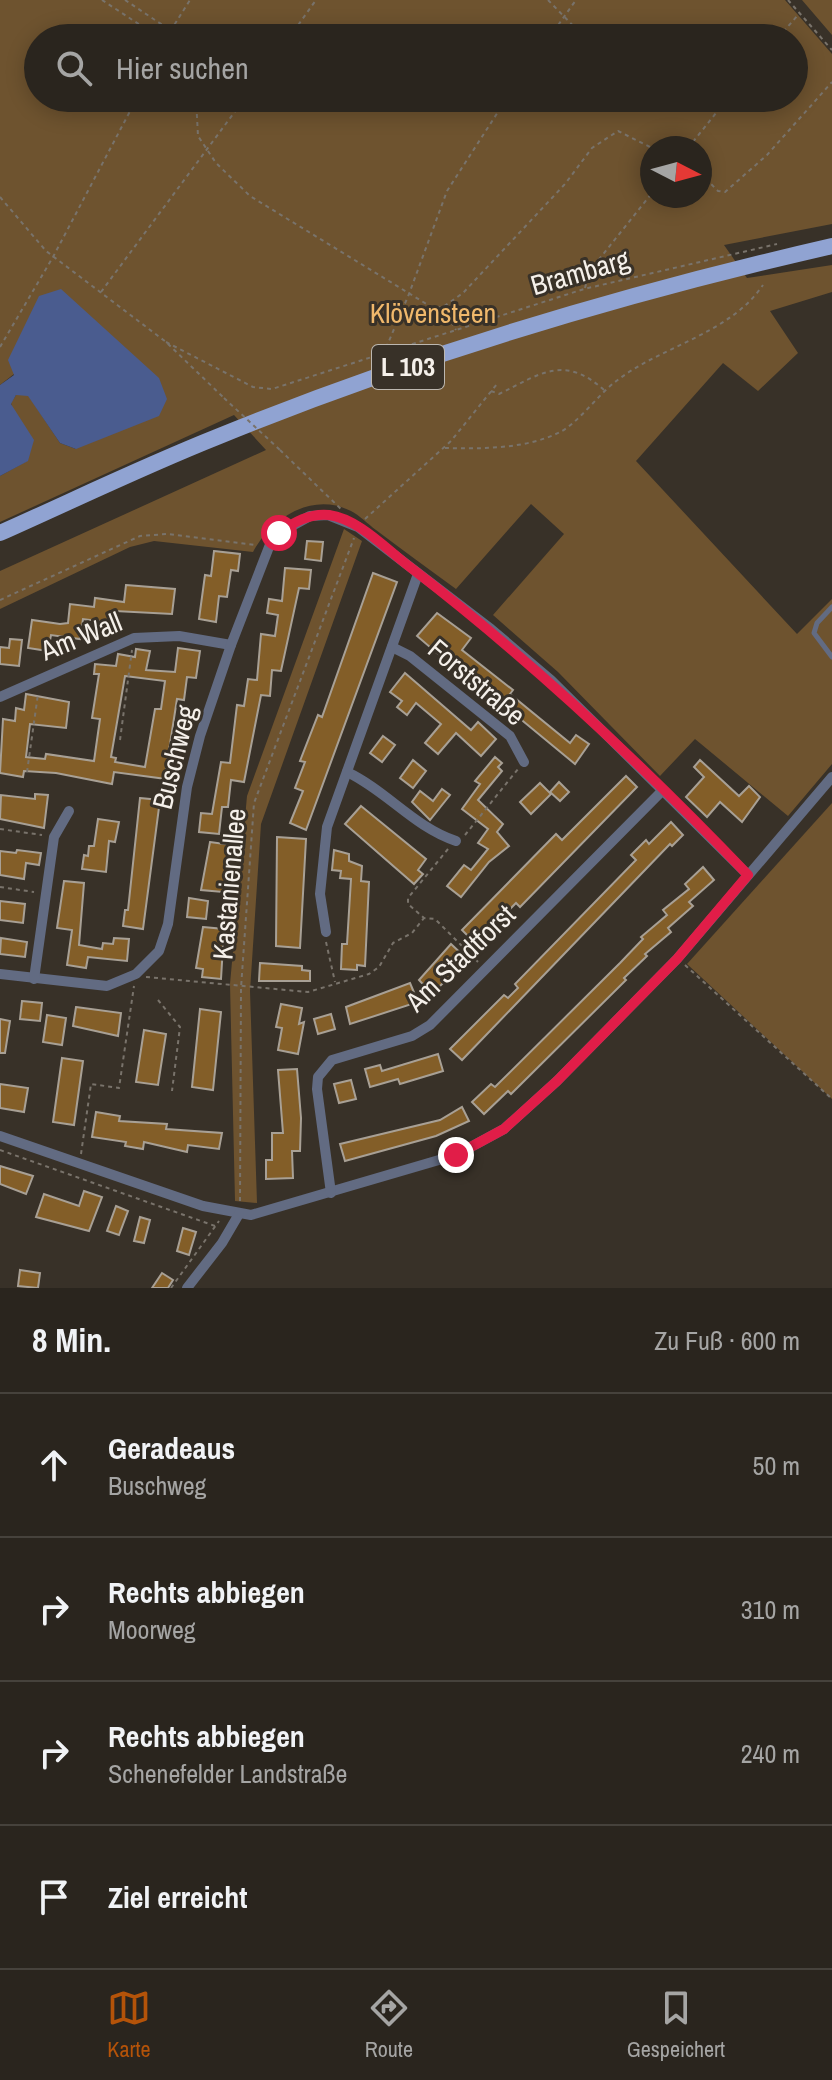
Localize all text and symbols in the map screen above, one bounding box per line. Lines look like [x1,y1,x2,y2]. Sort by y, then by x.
search box [24,24,808,112]
icon: search [52,46,96,90]
text: Hier suchen [116,48,249,88]
north arrow [640,136,712,208]
street label: Brambarg [526,240,634,304]
park label: Klövensteen [370,294,496,332]
road number: L 103 [372,345,444,389]
route start [261,515,297,551]
street label: Am Wall [34,603,127,670]
street label: Forststraße [420,630,534,734]
street label: Buschweg [143,701,205,813]
street label: Kastanienallee [203,807,255,961]
street label: Am Stadtforst [396,896,523,1021]
route end [438,1137,474,1173]
text: 8 Min. [32,1317,111,1363]
text: Zu Fuß · 600 m [654,1323,800,1358]
text: Geradeaus [108,1428,235,1468]
icon: ahead [32,1443,76,1487]
text: 50 m [753,1448,800,1483]
text: Buschweg [108,1468,206,1503]
text: Rechts abbiegen [108,1572,305,1612]
icon: right [32,1587,76,1631]
text: 310 m [741,1592,800,1627]
text: Moorweg [108,1612,196,1647]
text: Rechts abbiegen [108,1716,305,1756]
icon: right [32,1731,76,1775]
text: 240 m [741,1736,800,1771]
text: Schenefelder Landstraße [108,1756,347,1791]
icon: arrive [32,1875,76,1919]
text: Ziel erreicht [108,1877,247,1917]
tab: Karte [107,1986,151,2064]
tab: Route [365,1986,413,2064]
tab: Gespeichert [627,1986,725,2064]

